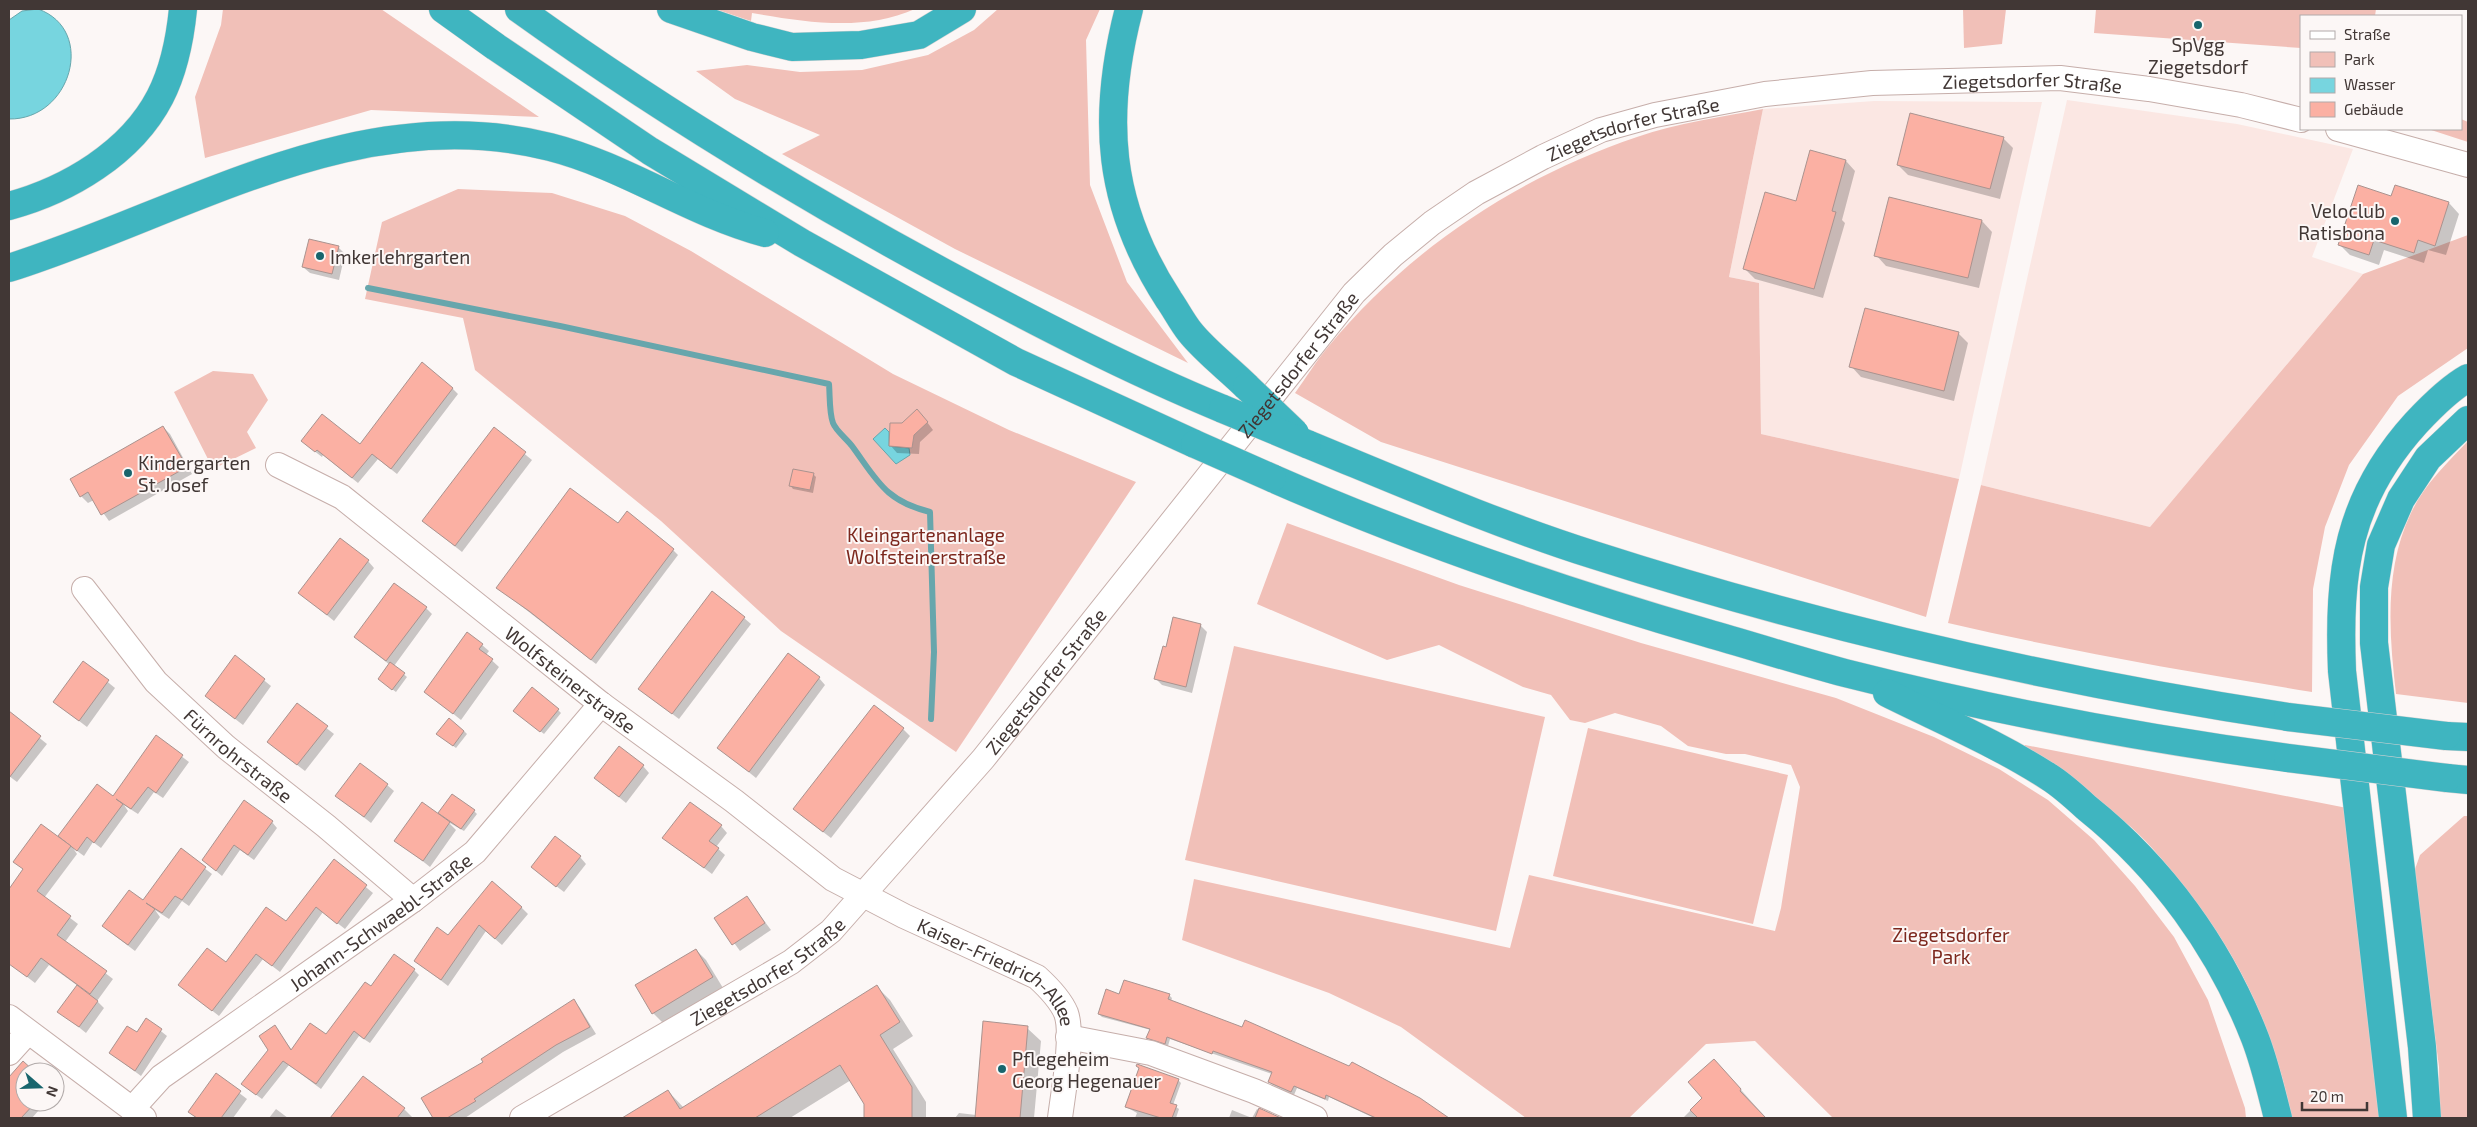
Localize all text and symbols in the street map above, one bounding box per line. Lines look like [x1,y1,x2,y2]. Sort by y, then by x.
legend [2300,15,2462,130]
marker: SpVgg Ziegetsdorf [2192,19,2204,31]
text: Straße [2344,25,2390,43]
place label: SpVgg Ziegetsdorf [2148,33,2249,78]
text: Park [2344,50,2375,68]
street label: Ziegetsdorfer Straße [1942,66,2123,97]
text: Wasser [2344,75,2396,93]
street label: Ziegetsdorfer Straße [1543,91,1721,165]
text: Gebäude [2344,100,2403,118]
place label: Veloclub Ratisbona [2298,199,2385,244]
marker: Veloclub Ratisbona [2389,215,2401,227]
place label: Imkerlehrgarten [330,245,470,268]
marker: Imkerlehrgarten [314,250,326,262]
street label: Ziegetsdorfer Straße [1232,286,1363,442]
place label: Kindergarten St. Josef [138,451,251,496]
marker: Kindergarten St. Josef [122,467,134,479]
park label: Kleingartenanlage Wolfsteinerstraße [846,523,1006,568]
street label: Ziegetsdorfer Straße [980,603,1110,759]
street label: Wolfsteinerstraße [501,621,641,737]
street label: Fürnrohrstraße [180,703,297,807]
street label: Johann-Schwaebl-Straße [284,848,476,995]
street label: Ziegetsdorfer Straße [686,912,849,1030]
street label: Kaiser-Friedrich-Allee [914,912,1080,1028]
park label: Ziegetsdorfer Park [1892,923,2010,968]
place label: Pflegeheim Georg Hegenauer [1012,1047,1161,1092]
north arrow [15,1062,65,1112]
marker: Pflegeheim Georg Hegenauer [996,1063,1008,1075]
scale bar [2302,1080,2367,1112]
text: N [43,1084,62,1099]
text: 20 m [2310,1087,2344,1105]

